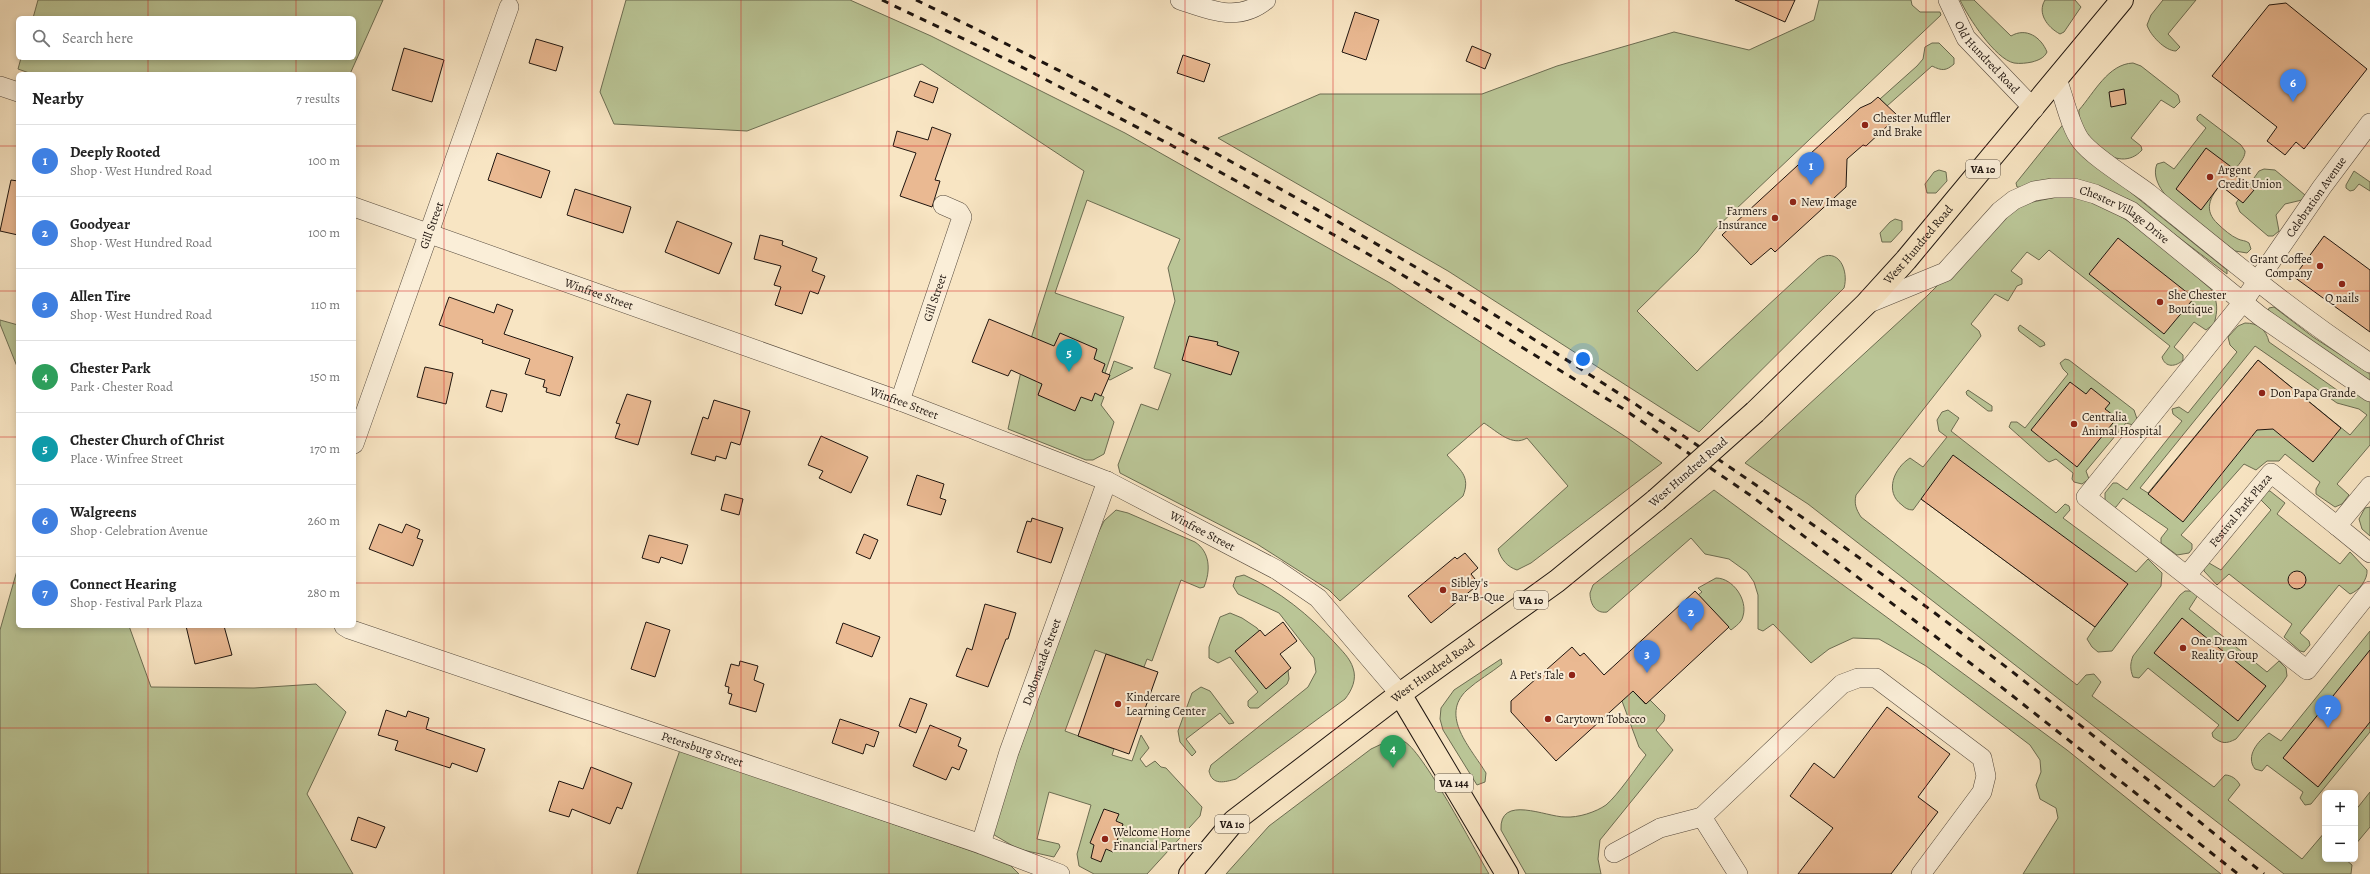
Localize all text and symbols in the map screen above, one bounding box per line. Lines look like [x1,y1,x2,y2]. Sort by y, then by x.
search box [16,16,356,60]
street label: Old Hundred Road [1951,18,2023,97]
icon: search [30,27,52,49]
text: Search here [62,28,133,48]
pin: 6 [2280,69,2306,102]
text: Nearby [32,87,83,110]
text: 7 results [296,90,340,107]
place label: Chester Muffler and Brake [1873,110,1951,140]
marker: Chester Muffler and Brake [1860,120,1870,130]
text: Deeply Rooted [70,142,160,162]
text: 1 [43,152,47,169]
text: 100 m [308,152,340,169]
pin: 1 [1798,152,1824,185]
street label: Celebration Avenue [2282,153,2350,241]
road number: VA 10 [1966,160,2000,178]
text: Shop · West Hundred Road [70,162,212,179]
place label: Argent Credit Union [2217,162,2282,192]
marker: Argent Credit Union [2205,172,2215,182]
street label: Chester Village Drive [2078,182,2173,247]
place label: New Image [1801,194,1857,210]
marker: New Image [1788,197,1798,207]
street label: Gill Street [416,200,447,251]
street label: West Hundred Road [1879,201,1957,288]
place label: Farmers Insurance [1718,203,1767,233]
marker: Farmers Insurance [1770,213,1780,223]
text: Goodyear [70,214,130,234]
text: 2 [42,224,48,241]
text: 100 m [308,224,340,241]
text: Shop · West Hundred Road [70,234,212,251]
place label: Grant Coffee Company [2250,251,2313,281]
marker: Grant Coffee Company [2315,261,2325,271]
street label: Gill Street [919,272,950,323]
street label: Winfree Street [562,274,636,314]
marker: Q nails [2337,279,2347,289]
text: Allen Tire [70,286,131,306]
place label: She Chester Boutique [2168,287,2227,317]
place label: Q nails [2325,290,2359,306]
text: 3 [42,296,48,313]
text: 110 m [311,296,340,313]
marker: She Chester Boutique [2155,297,2165,307]
text: Shop · West Hundred Road [70,306,212,323]
pin: 5 [1056,339,1082,372]
your location [1573,349,1593,369]
text: Chester Park [70,358,151,378]
text: 4 [42,368,48,385]
text: 150 m [310,368,340,385]
text: Park · Chester Road [70,378,173,395]
street label: Winfree Street [867,383,941,423]
place label: Don Papa Grande [2270,385,2356,401]
marker: Don Papa Grande [2257,388,2267,398]
place label: Centralia Animal Hospital [2081,409,2161,439]
marker: Centralia Animal Hospital [2069,419,2079,429]
text: Chester Church of Christ [70,430,225,450]
street label: West Hundred Road [1645,433,1731,511]
text: 5 [42,440,48,457]
text: 170 m [310,440,340,457]
text: Place · Winfree Street [70,450,183,467]
street label: Festival Park Plaza [2205,470,2276,550]
text: Walgreens [70,502,137,522]
street label: Winfree Street [1166,507,1238,555]
text: 6 [42,512,48,529]
text: 260 m [307,512,340,529]
text: Shop · Celebration Avenue [70,522,208,539]
text: Connect Hearing [70,574,176,594]
place label: Sibley's Bar-B-Que [1451,575,1504,605]
text: 7 [42,584,48,601]
text: 280 m [307,584,340,601]
marker: Sibley's Bar-B-Que [1438,585,1448,595]
road number: VA 10 [1514,591,1548,609]
text: Shop · Festival Park Plaza [70,594,203,611]
pin: 2 [1678,598,1704,631]
street label: Dodomeade Street [1018,616,1065,708]
place label: One Dream Reality Group [2191,633,2258,663]
street label: West Hundred Road [1387,635,1478,707]
pin: 3 [1634,640,1660,673]
marker: One Dream Reality Group [2178,643,2188,653]
place label: A Pet’s Tale [1509,667,1564,683]
marker: A Pet’s Tale [1567,670,1577,680]
place label: Kindercare Learning Center [1126,689,1206,719]
pin: 7 [2315,695,2341,728]
marker: Kindercare Learning Center [1113,699,1123,709]
place label: Carytown Tobacco [1556,711,1646,727]
marker: Carytown Tobacco [1543,714,1553,724]
street label: Petersburg Street [659,728,745,771]
pin: 4 [1380,735,1406,768]
road number: VA 144 [1435,774,1473,792]
map controls [2322,790,2358,862]
button: + [2322,790,2358,826]
road number: VA 10 [1215,815,1249,833]
place label: Welcome Home Financial Partners [1112,824,1202,854]
button: − [2322,826,2358,862]
marker: Welcome Home Financial Partners [1100,834,1110,844]

